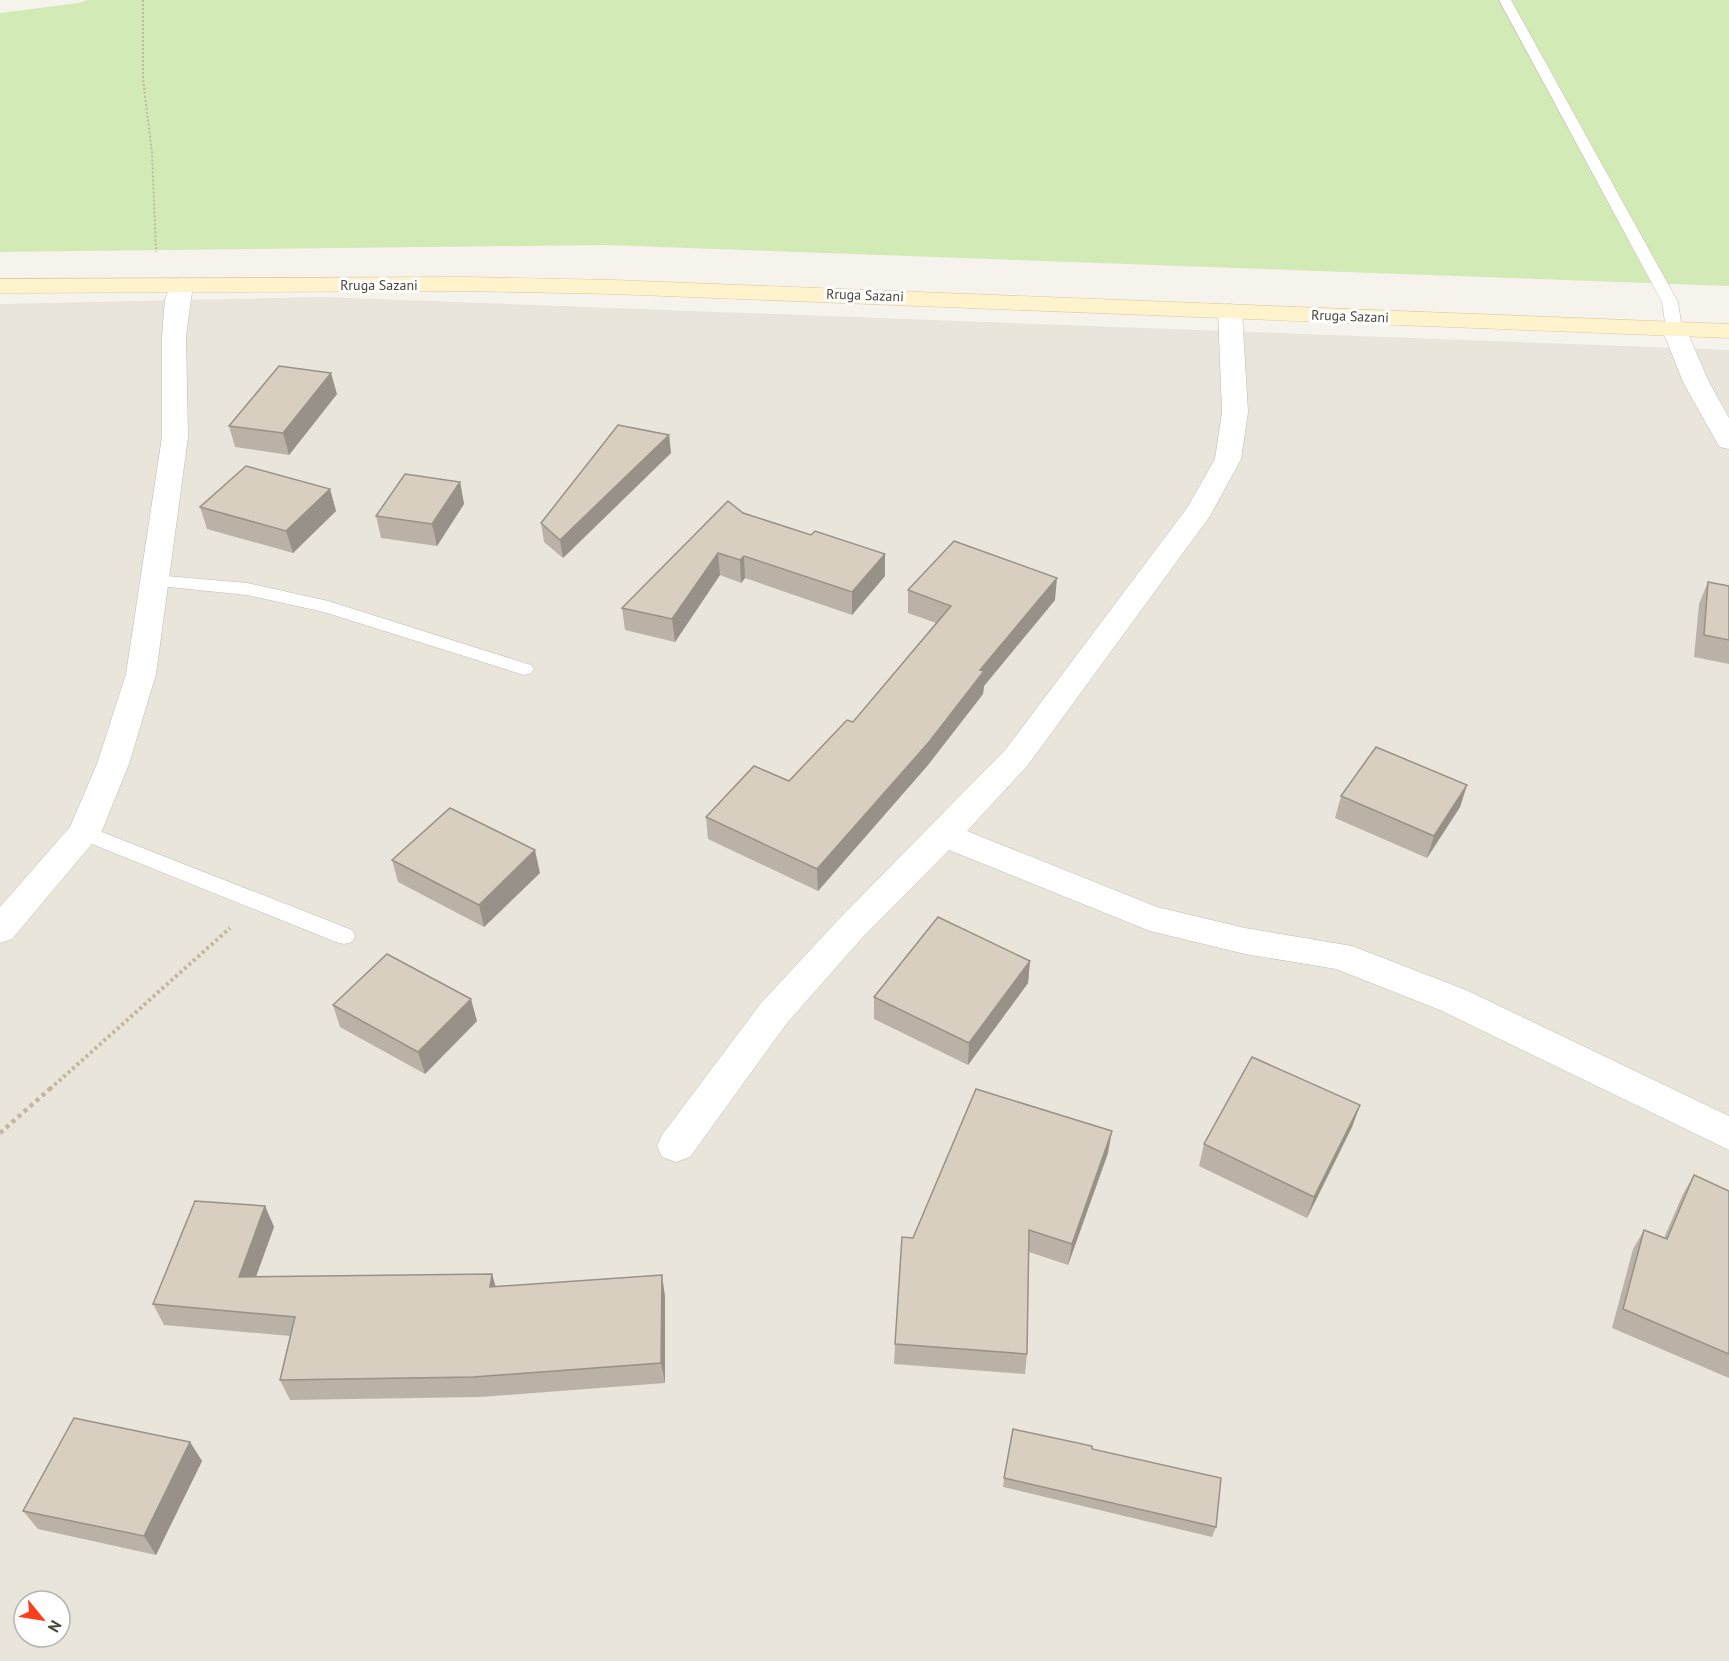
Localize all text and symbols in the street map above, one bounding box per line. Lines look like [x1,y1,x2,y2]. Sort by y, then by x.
street label: Rruga Sazani [340,276,418,294]
street label: Rruga Sazani [826,285,904,305]
street label: Rruga Sazani [1311,306,1389,326]
north arrow [12,1589,72,1649]
text: N [44,1617,66,1636]

